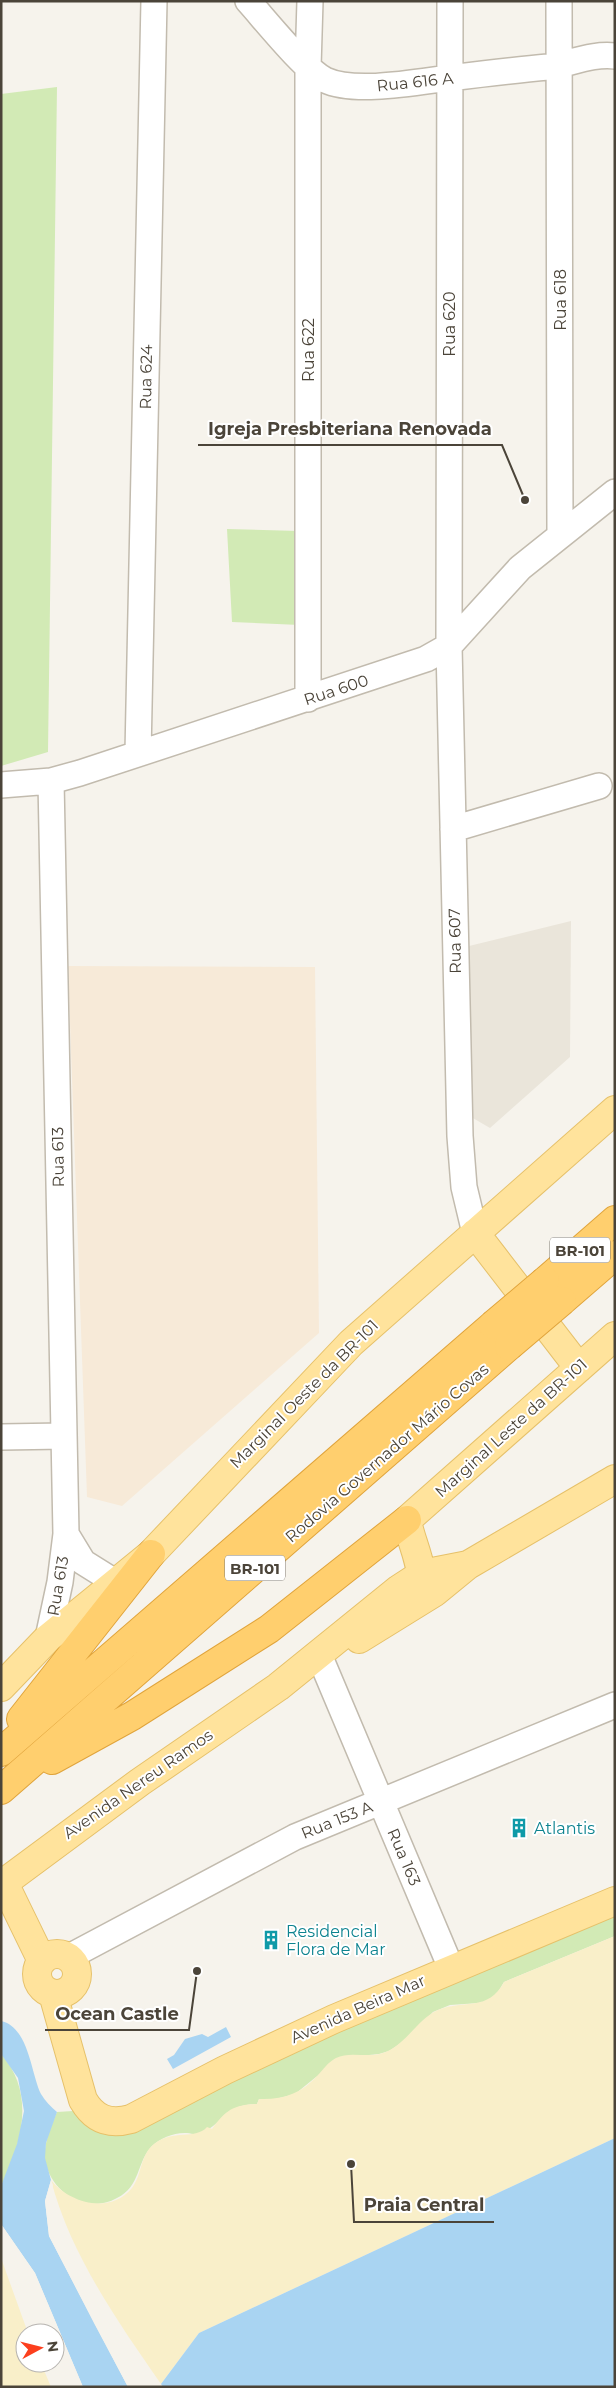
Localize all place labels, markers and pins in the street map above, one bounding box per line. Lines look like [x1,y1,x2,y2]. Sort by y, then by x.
callout: Igreja Presbiteriana Renovada [198,412,502,445]
building icon: Atlantis [508,1817,530,1839]
place label: Atlantis [534,1819,595,1838]
place label: Residencial Flora de Mar [286,1922,386,1959]
building icon: Residencial Flora de Mar [260,1929,282,1951]
callout: Ocean Castle [45,1997,189,2030]
callout: Praia Central [354,2189,494,2222]

